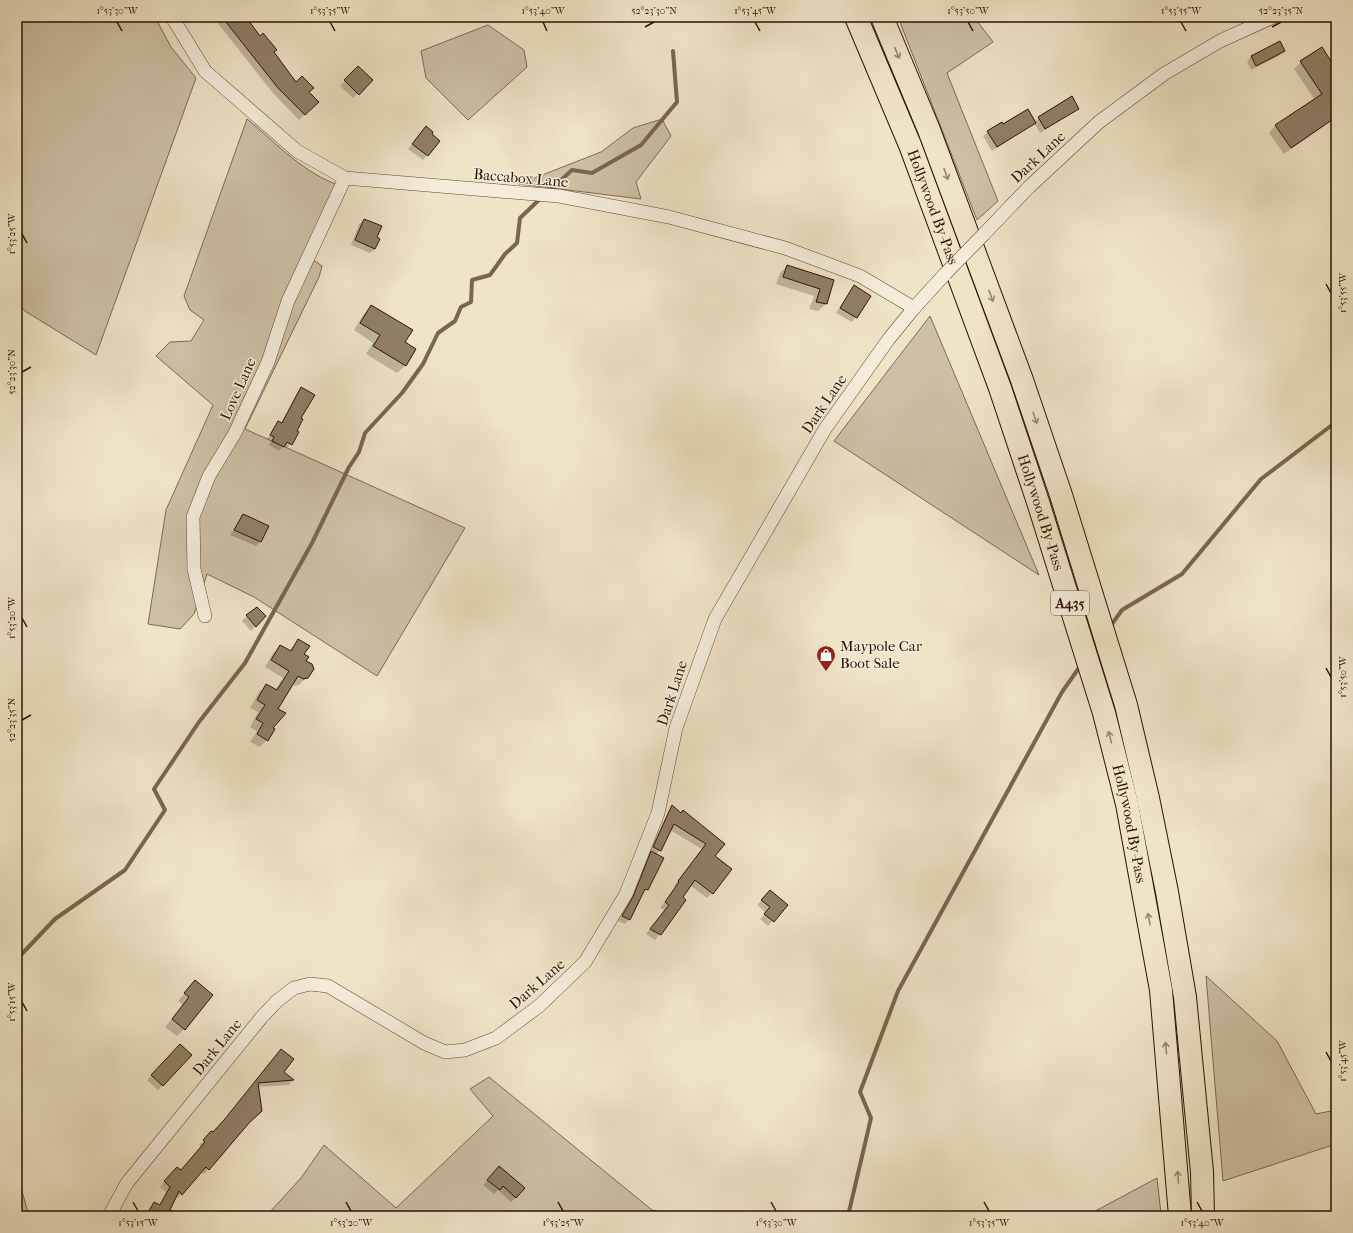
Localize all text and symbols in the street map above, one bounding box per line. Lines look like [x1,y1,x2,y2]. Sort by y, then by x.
text: 1°53'30"W [96,5,139,17]
text: 1°53'35"W [310,5,351,17]
text: 1°53'40"W [522,5,566,17]
text: 52°23'30"N [631,5,677,17]
text: 1°53'45"W [734,5,777,17]
text: 1°53'50"W [947,5,990,17]
text: 1°53'55"W [1161,5,1202,17]
text: 52°23'35"N [1259,5,1304,17]
one-way arrow [894,47,902,59]
street label: Dark Lane [1007,127,1069,187]
street label: Hollywood By-Pass [903,147,963,267]
street label: Baccabox Lane [473,165,570,191]
one-way arrow [942,167,950,179]
text: 1°53'25"W [6,212,18,254]
text: 1°53'55"W [1337,272,1349,313]
one-way arrow [987,289,995,301]
text: 52°23'30"N [6,349,18,395]
street label: Love Lane [216,354,260,423]
street label: Dark Lane [798,370,851,437]
one-way arrow [1031,412,1039,424]
street label: Hollywood By-Pass [1014,452,1068,573]
road number: A435 [1051,591,1089,615]
text: 1°53'20"W [6,596,18,639]
place label: Maypole Car Boot Sale [840,637,923,672]
shop icon: Maypole Car Boot Sale [815,644,837,672]
text: 1°53'50"W [1337,655,1349,698]
street label: Dark Lane [653,657,691,728]
text: 52°23'35"N [6,697,18,742]
one-way arrow [1106,731,1113,744]
street label: Hollywood By-Pass [1108,762,1150,885]
one-way arrow [1145,913,1153,926]
street label: Dark Lane [506,955,569,1013]
text: 1°53'15"W [6,981,18,1022]
street label: Dark Lane [189,1015,246,1079]
text: 1°53'45"W [1337,1039,1349,1082]
one-way arrow [1163,1042,1170,1055]
one-way arrow [1174,1171,1182,1184]
text: 1°53'15"W [118,1217,159,1229]
text: 1°53'20"W [330,1217,373,1229]
text: 1°53'25"W [543,1217,585,1229]
text: 1°53'30"W [755,1217,798,1229]
text: 1°53'35"W [969,1217,1010,1229]
text: 1°53'40"W [1181,1217,1225,1229]

